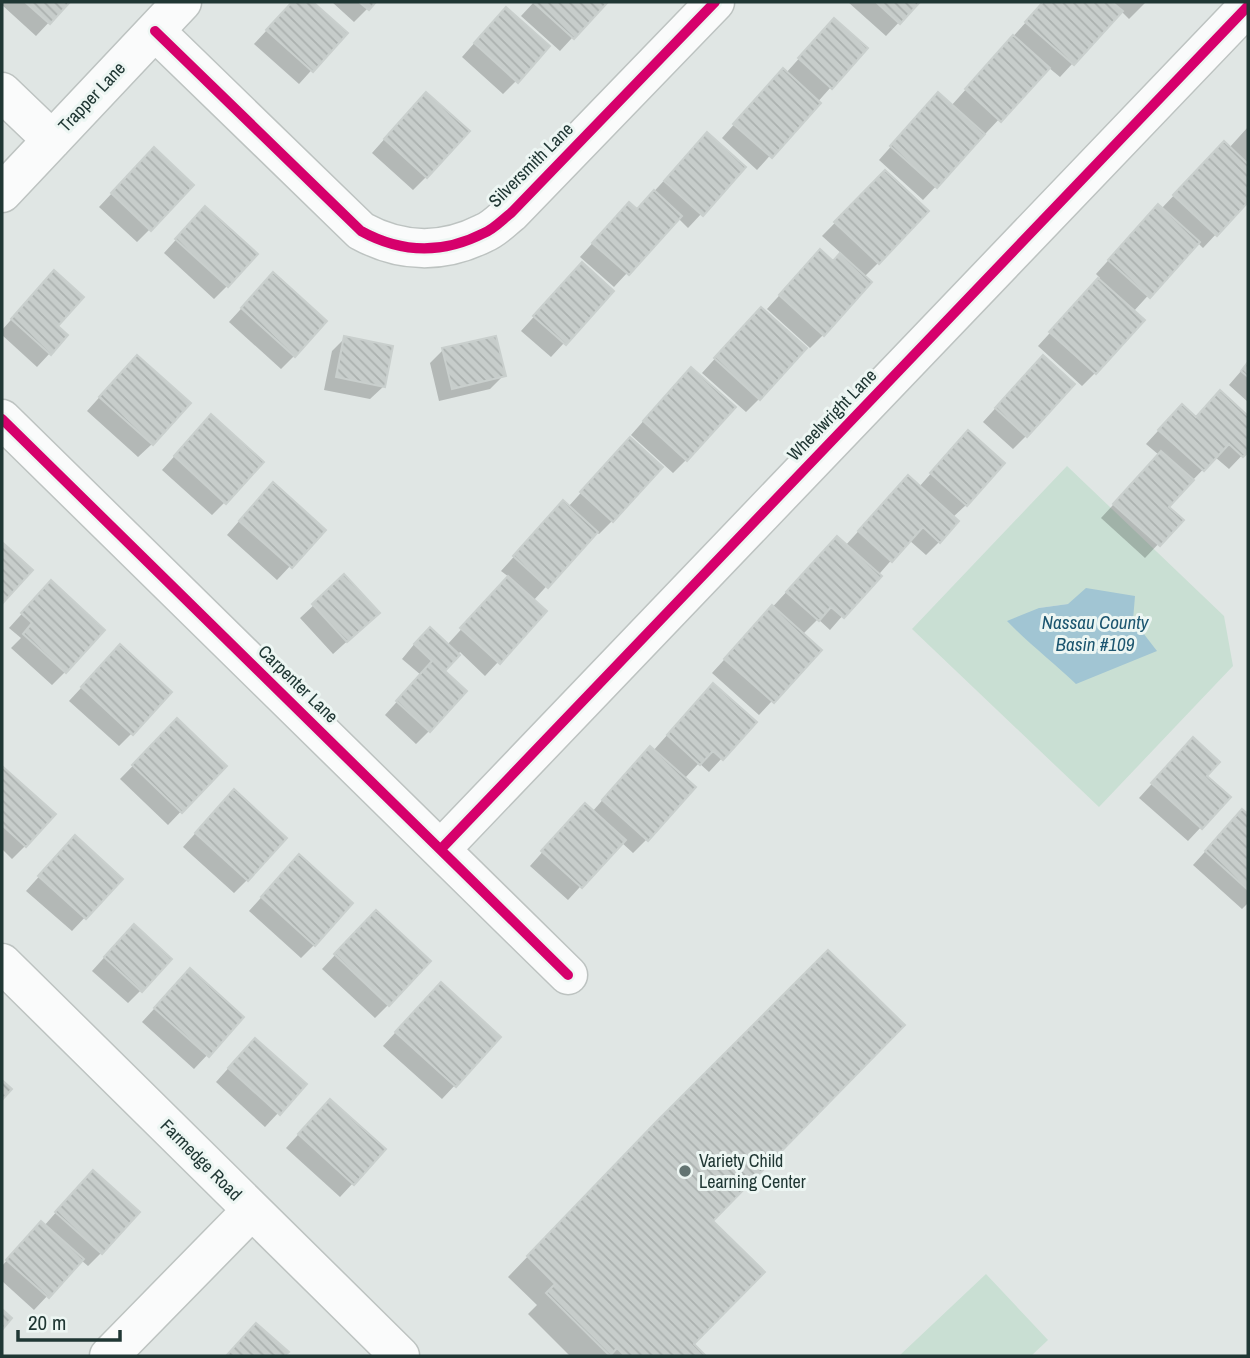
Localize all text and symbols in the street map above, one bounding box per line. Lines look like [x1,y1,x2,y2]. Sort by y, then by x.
street label: Trapper Lane [52,56,131,137]
street label: Silversmith Lane [483,117,579,213]
street label: Wheelwright Lane [781,363,882,466]
water label: Nassau County Basin #109 [1042,609,1149,657]
street label: Carpenter Lane [253,639,344,728]
street label: Farmedge Road [155,1113,248,1206]
place label: Variety Child Learning Center [699,1148,806,1194]
marker: Variety Child Learning Center [677,1163,693,1179]
scale bar [18,1298,119,1342]
text: 20 m [28,1308,66,1337]

